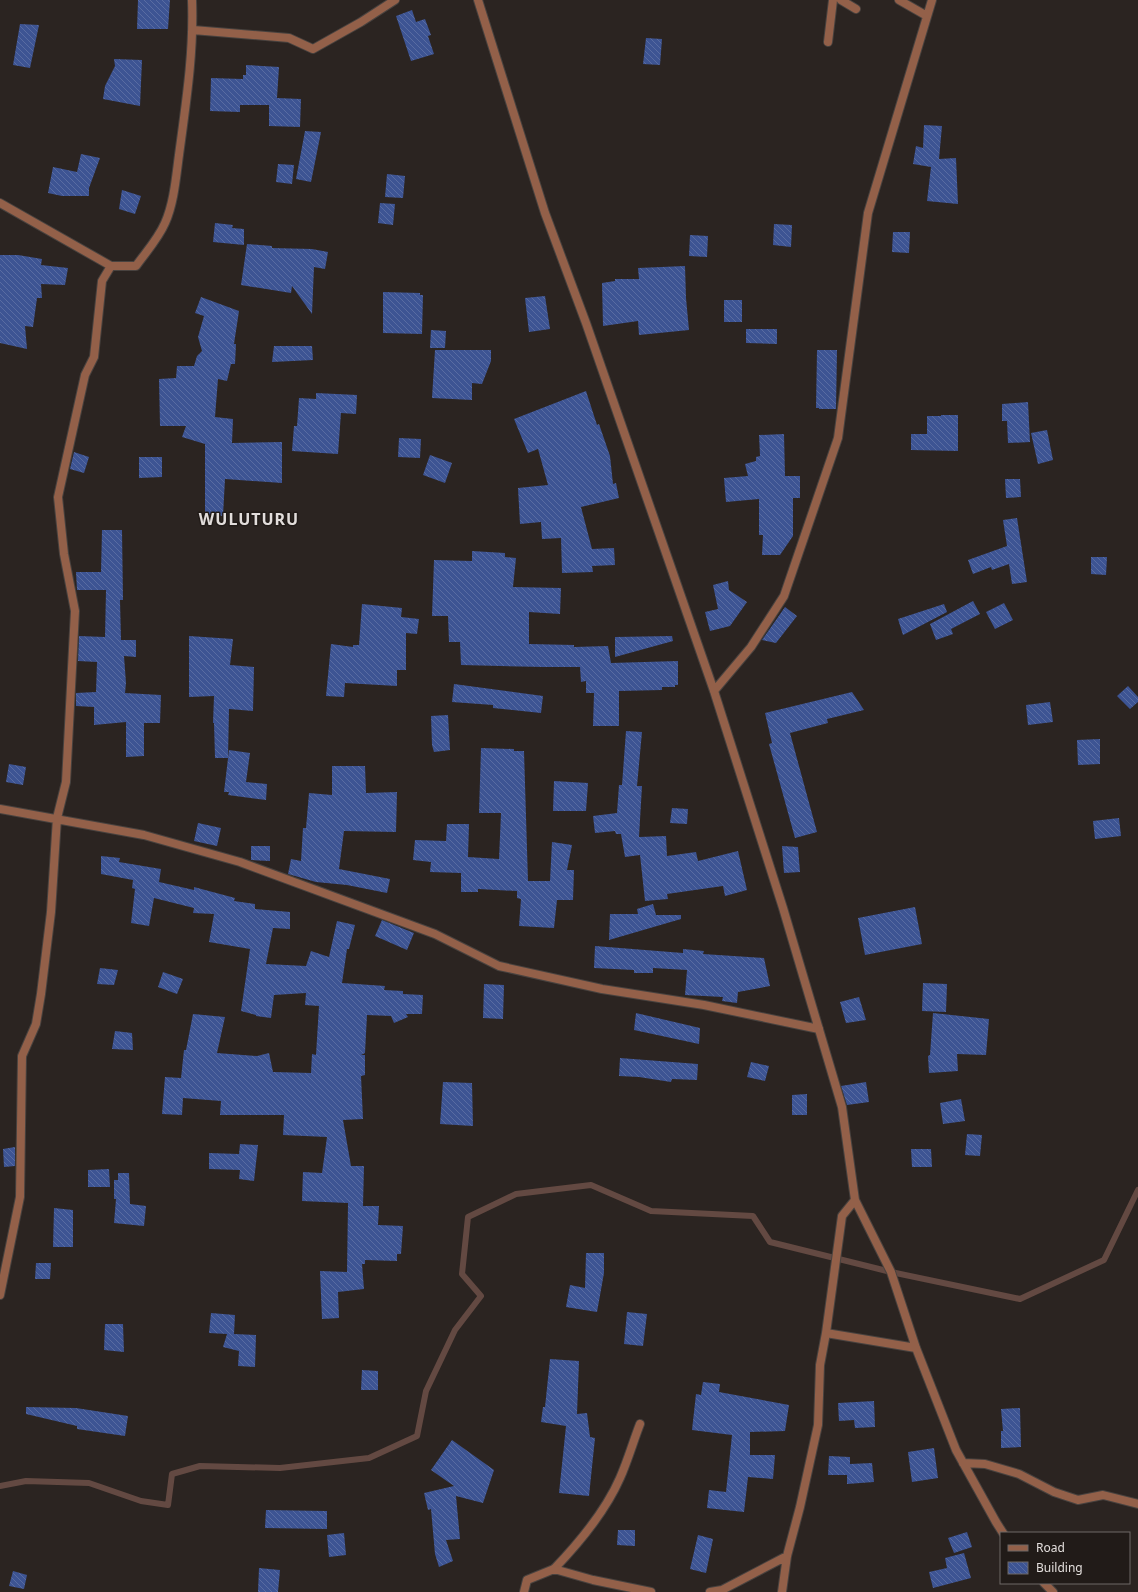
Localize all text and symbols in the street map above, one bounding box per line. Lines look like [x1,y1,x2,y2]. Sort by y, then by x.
district label: WULUTURU [199,508,299,530]
legend [1000,1532,1130,1584]
text: Road [1036,1539,1065,1556]
text: Building [1036,1559,1083,1576]

